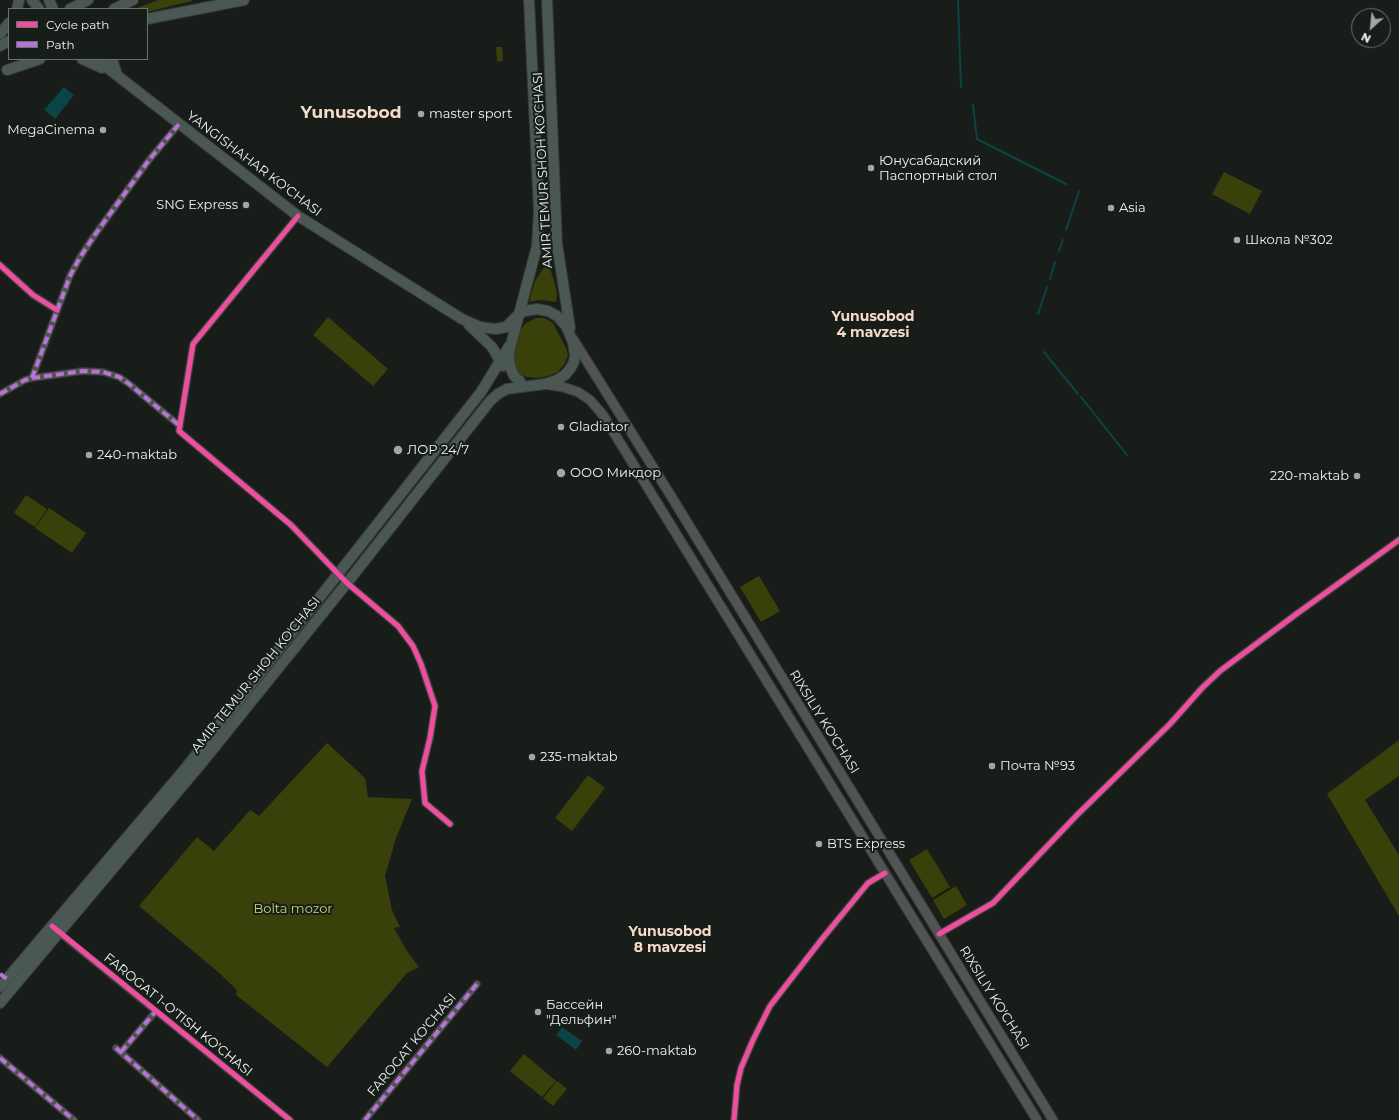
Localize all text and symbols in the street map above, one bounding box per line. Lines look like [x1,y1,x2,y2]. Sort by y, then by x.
legend [8,8,148,60]
north arrow [1351,8,1391,48]
text: Cycle path [46,17,109,32]
text: N [1359,30,1373,46]
text: Path [46,37,75,52]
street label: AMIR TEMUR SHOH KO'CHASI [530,72,556,268]
district label: Yunusobod [301,103,401,123]
place label: master sport [429,106,512,122]
street label: YANGISHAHAR KO'CHASI [183,108,325,220]
marker: master sport [416,109,426,119]
place label: MegaCinema [7,122,95,138]
marker: MegaCinema [98,125,108,135]
place label: Юнусабадский Паспортный стол [879,153,997,184]
marker: Юнусабадский Паспортный стол [866,163,876,173]
place label: SNG Express [156,197,238,213]
marker: SNG Express [241,200,251,210]
place label: Asia [1119,200,1146,216]
marker: Asia [1106,203,1116,213]
place label: Школа №302 [1245,232,1333,248]
marker: Школа №302 [1232,235,1242,245]
district label: Yunusobod 4 mavzesi [831,309,915,342]
place label: Gladiator [569,419,629,435]
marker: Gladiator [556,422,566,432]
place label: ЛОР 24/7 [407,442,469,458]
marker: ЛОР 24/7 [392,444,404,456]
place label: 240-maktab [97,447,177,463]
marker: 240-maktab [84,450,94,460]
place label: ООО Микдор [570,465,661,481]
marker: ООО Микдор [555,467,567,479]
place label: 220-maktab [1270,468,1349,484]
marker: 220-maktab [1352,471,1362,481]
street label: AMIR TEMUR SHOH KO'CHASI [188,594,324,756]
street label: RIXSILIY KO'CHASI [786,667,862,777]
place label: 235-maktab [540,749,618,765]
marker: 235-maktab [527,752,537,762]
place label: Почта №93 [1000,758,1075,774]
marker: Почта №93 [987,761,997,771]
place label: BTS Express [827,836,905,852]
marker: BTS Express [814,839,824,849]
park label: Bolta mozor [253,901,333,917]
district label: Yunusobod 8 mavzesi [628,924,712,956]
street label: RIXSILIY KO'CHASI [956,943,1032,1053]
street label: FAROGAT 1-O'TISH KO'CHASI [101,950,255,1080]
street label: FAROGAT KO'CHASI [364,990,460,1100]
place label: Бассейн "Дельфин" [546,997,617,1028]
marker: Бассейн "Дельфин" [533,1007,543,1017]
place label: 260-maktab [617,1043,697,1059]
marker: 260-maktab [604,1046,614,1056]

